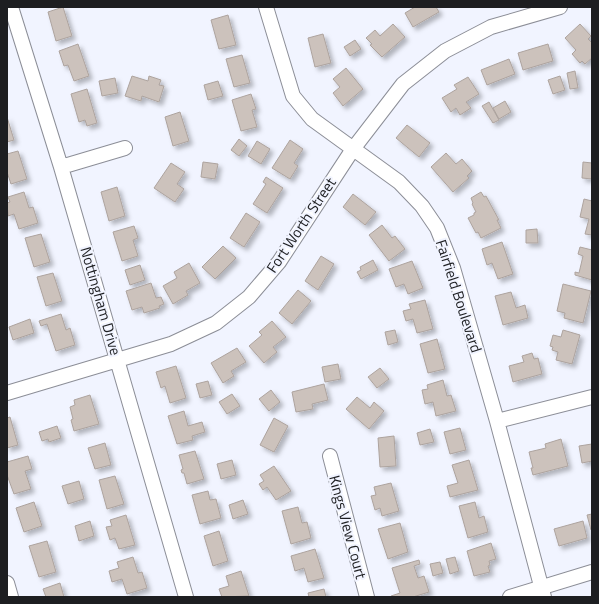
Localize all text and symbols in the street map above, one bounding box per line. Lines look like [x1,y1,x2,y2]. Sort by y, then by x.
street label: Fort Worth Street [261,172,342,277]
street label: Fairfield Boulevard [430,237,488,355]
street label: Nottingham Drive [75,244,127,358]
street label: Kings View Court [323,473,373,582]

